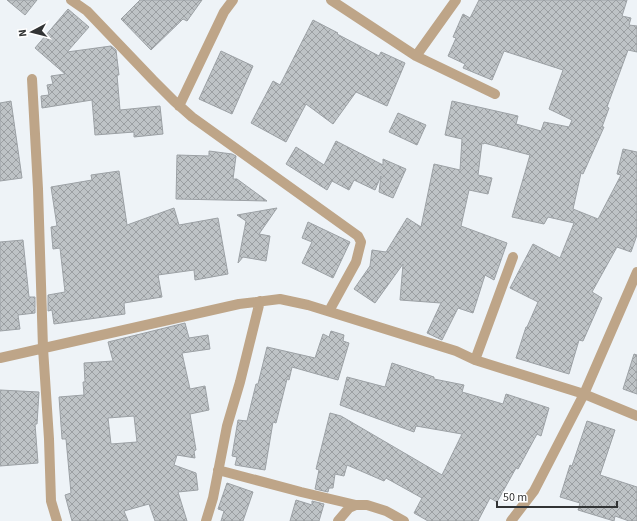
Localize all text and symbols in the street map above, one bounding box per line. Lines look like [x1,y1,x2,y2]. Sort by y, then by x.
north arrow [12,12,52,52]
text: N [15,29,30,38]
scale bar [497,483,617,509]
text: 50 m [503,489,527,506]

